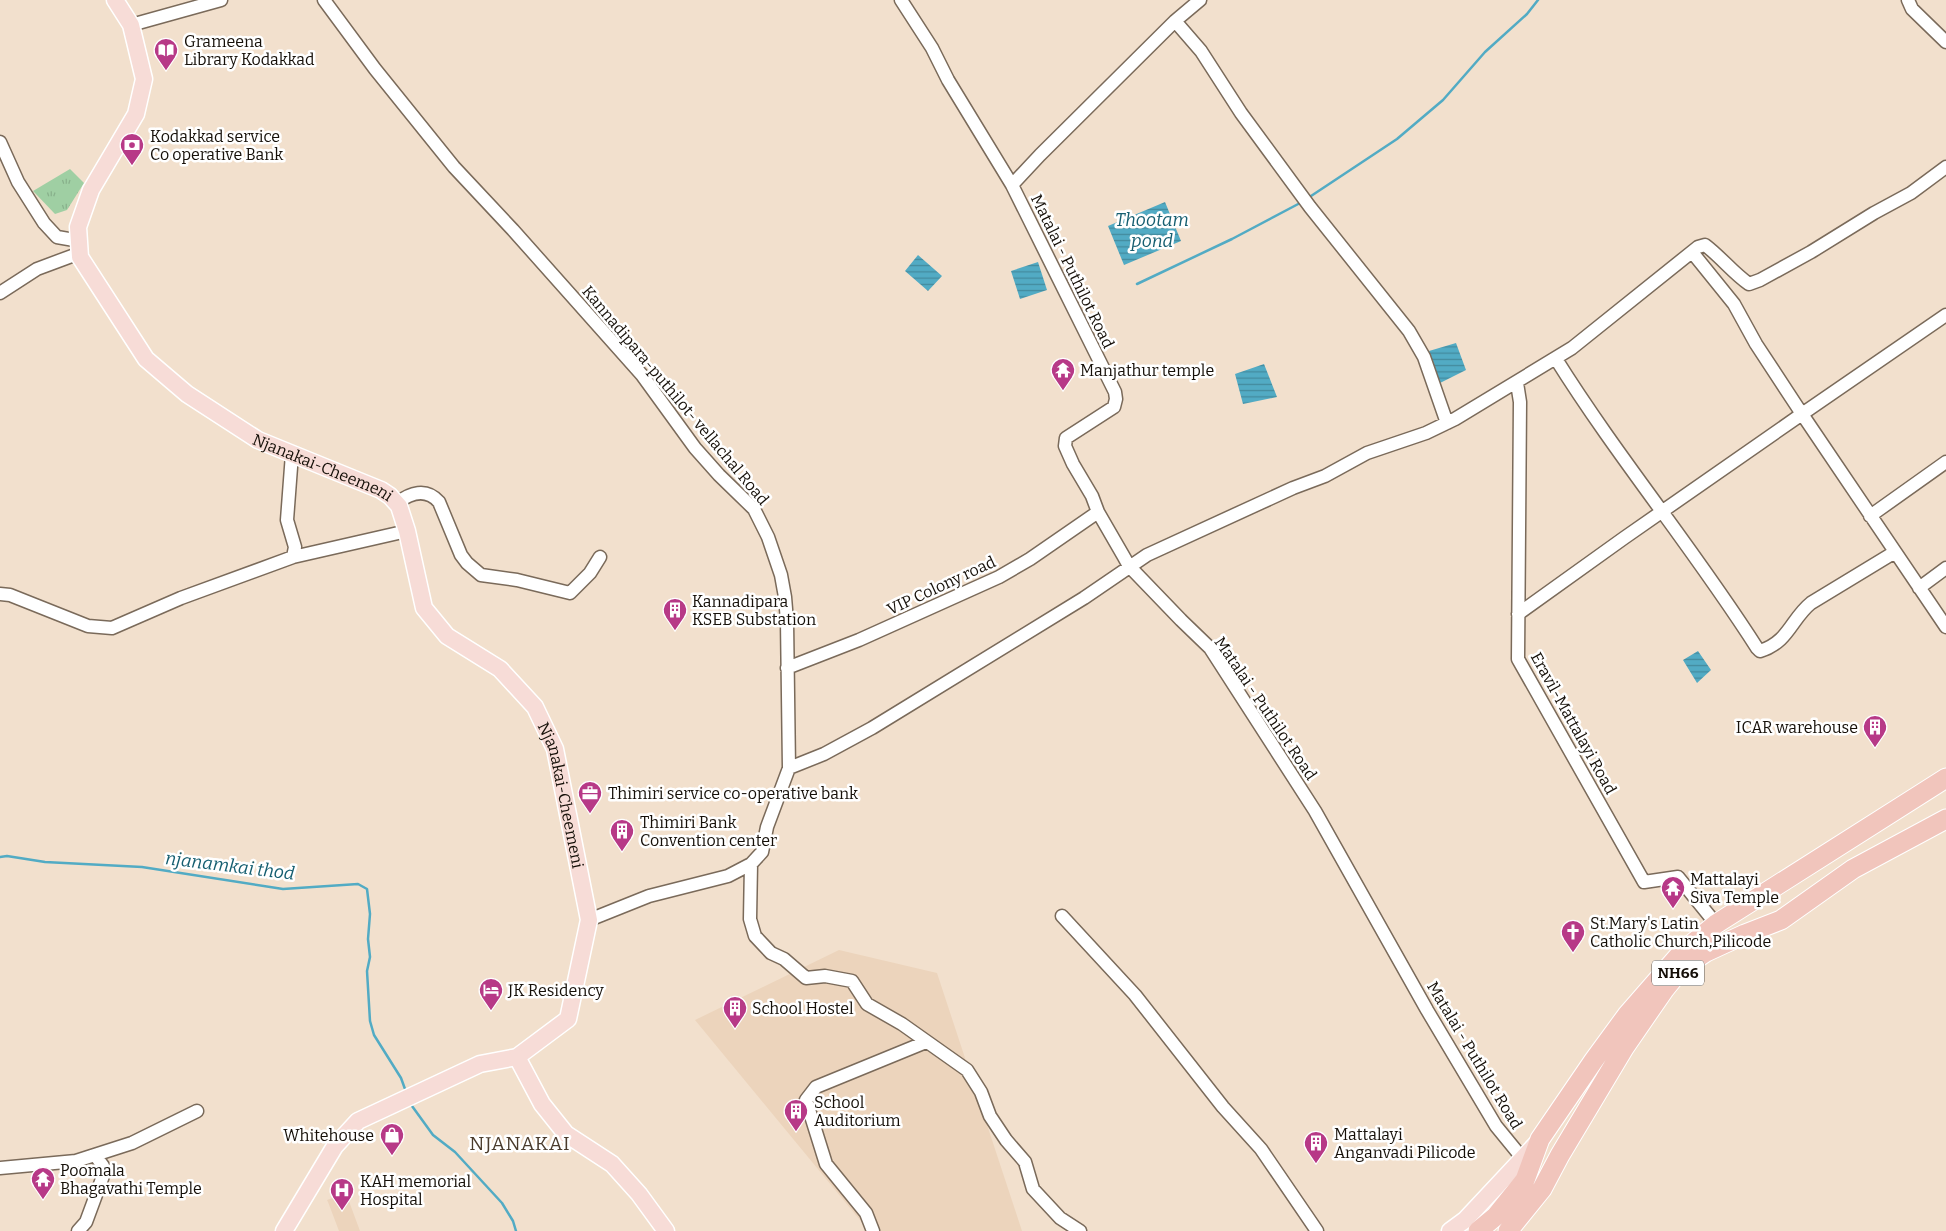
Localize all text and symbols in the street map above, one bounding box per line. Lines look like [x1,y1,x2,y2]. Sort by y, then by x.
place label: Grameena Library Kodakkad [184,32,315,69]
library icon: Grameena Library Kodakkad [153,37,179,71]
place label: Kodakkad service Co operative Bank [150,127,283,164]
bank icon: Kodakkad service Co operative Bank [119,132,145,166]
street label: Matalai - Puthilot Road [1027,191,1118,352]
water label: Thootam pond [1115,209,1189,252]
street label: Kannadipara-puthilot- vellachal Road [578,282,773,509]
temple icon: Manjathur temple [1050,357,1076,391]
place label: Manjathur temple [1080,361,1214,380]
street label: Njanakai-Cheemeni [250,430,397,505]
street label: VIP Colony road [884,552,999,619]
place label: Kannadipara KSEB Substation [692,592,816,629]
building icon: Kannadipara KSEB Substation [662,597,688,631]
street label: Matalai - Puthilot Road [1211,633,1321,784]
street label: Eravil-Mattalayi Road [1527,649,1621,798]
building icon: ICAR warehouse [1862,714,1888,748]
place label: ICAR warehouse [1736,718,1858,737]
street label: Njanakai-Cheemeni [534,719,588,870]
office icon: Thimiri service co-operative bank [577,780,603,814]
place label: Thimiri service co-operative bank [608,784,858,803]
place label: Thimiri Bank Convention center [640,813,777,850]
building icon: Thimiri Bank Convention center [609,818,635,852]
water label: njanamkai thod [164,847,296,885]
place label: Mattalayi Siva Temple [1690,870,1779,907]
temple icon: Mattalayi Siva Temple [1660,875,1686,909]
place label: St.Mary's Latin Catholic Church,Pilicode [1590,914,1771,951]
church icon: St.Mary's Latin Catholic Church,Pilicode [1560,919,1586,953]
road number: NH66 [1652,960,1704,986]
hotel icon: JK Residency [478,977,504,1011]
street label: Matalai - Puthilot Road [1423,978,1526,1133]
place label: JK Residency [507,981,604,1000]
building icon: School Hostel [722,995,748,1029]
place label: School Hostel [752,999,854,1018]
place label: School Auditorium [814,1093,901,1130]
building icon: School Auditorium [783,1098,809,1132]
shop icon: Whitehouse [379,1122,405,1156]
place label: Mattalayi Anganvadi Pilicode [1334,1125,1476,1162]
place label: Whitehouse [283,1126,374,1145]
building icon: Mattalayi Anganvadi Pilicode [1303,1130,1329,1164]
district label: NJANAKAI [469,1132,571,1155]
place label: Poomala Bhagavathi Temple [60,1161,202,1198]
temple icon: Poomala Bhagavathi Temple [30,1166,56,1200]
place label: KAH memorial Hospital [360,1172,472,1209]
hospital icon: KAH memorial Hospital [329,1177,355,1211]

